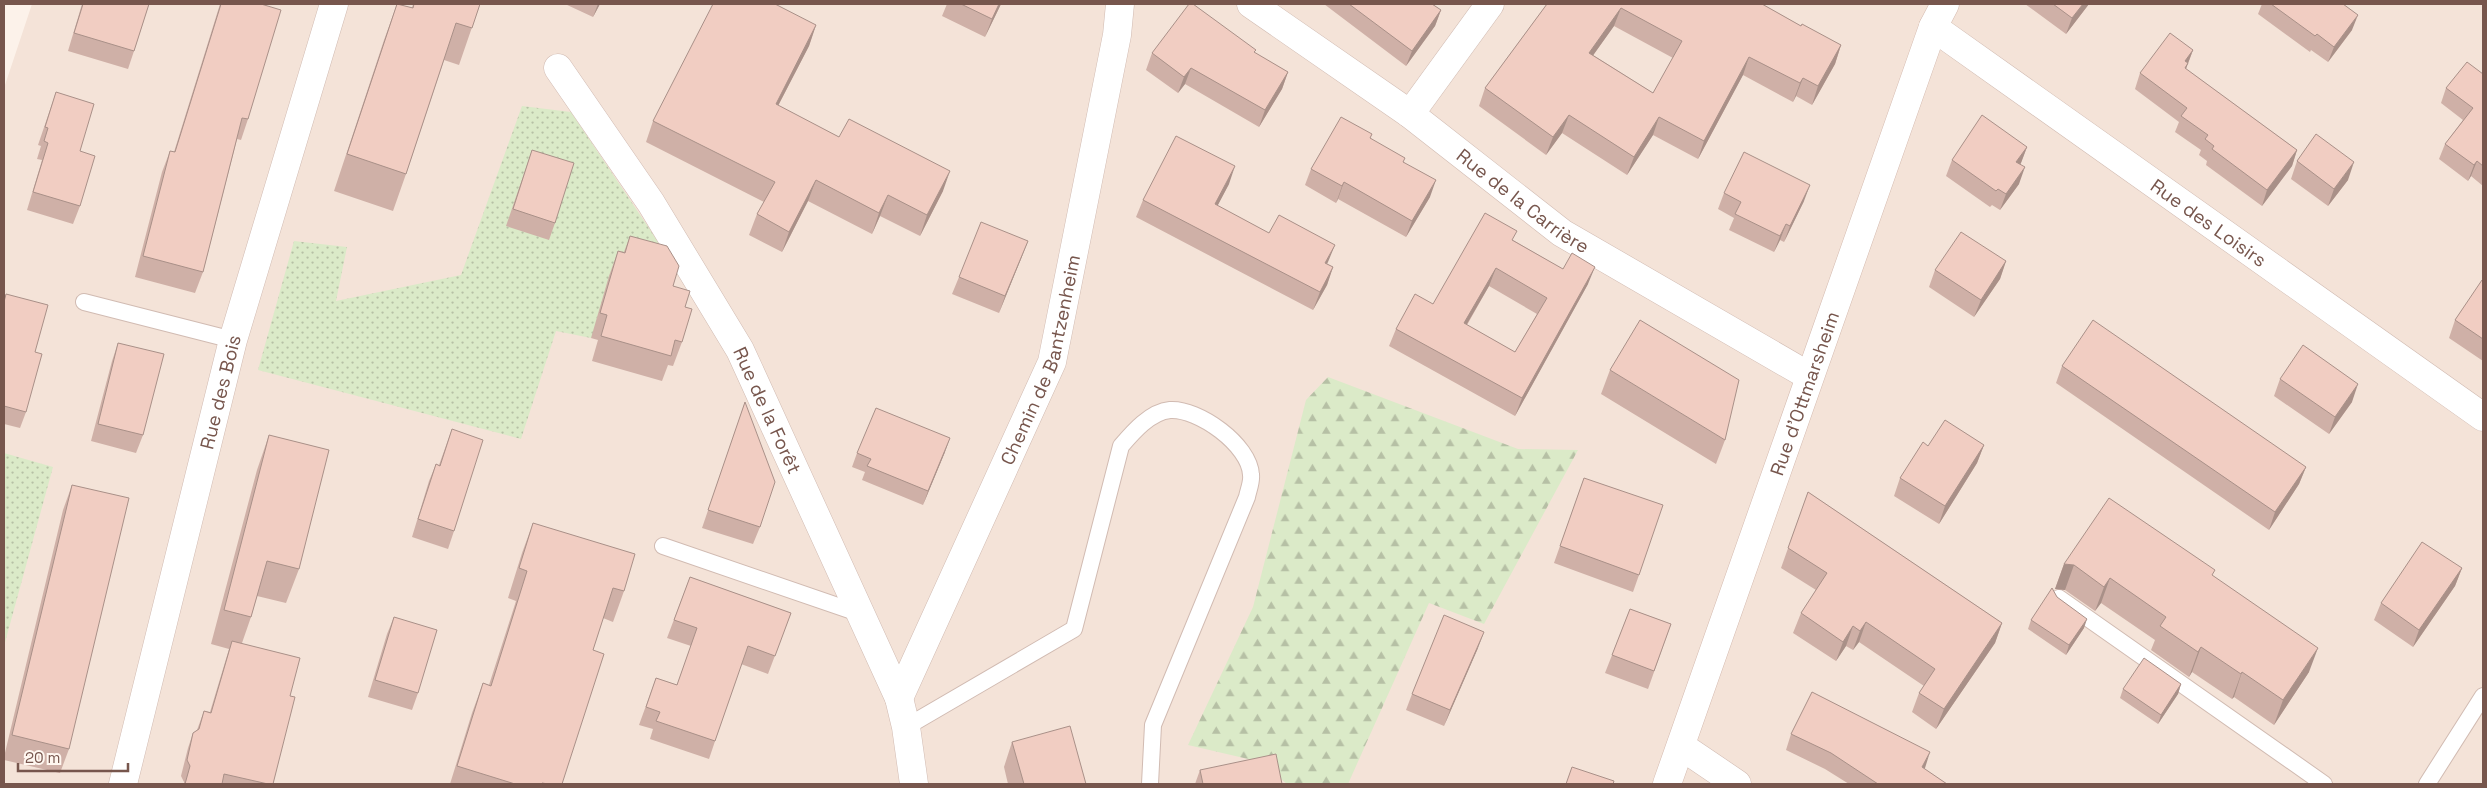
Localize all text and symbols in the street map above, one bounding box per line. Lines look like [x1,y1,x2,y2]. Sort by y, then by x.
street label: Rue de la Carrière [1451,143,1594,259]
street label: Rue des Loisirs [2145,173,2271,273]
street label: Chemin de Bantzenheim [995,252,1086,469]
street label: Rue d'Ottmarsheim [1764,308,1845,479]
street label: Rue des Bois [194,332,247,452]
street label: Rue de la Forêt [727,343,807,478]
scale bar [18,740,128,772]
text: 20 m [25,748,60,767]

